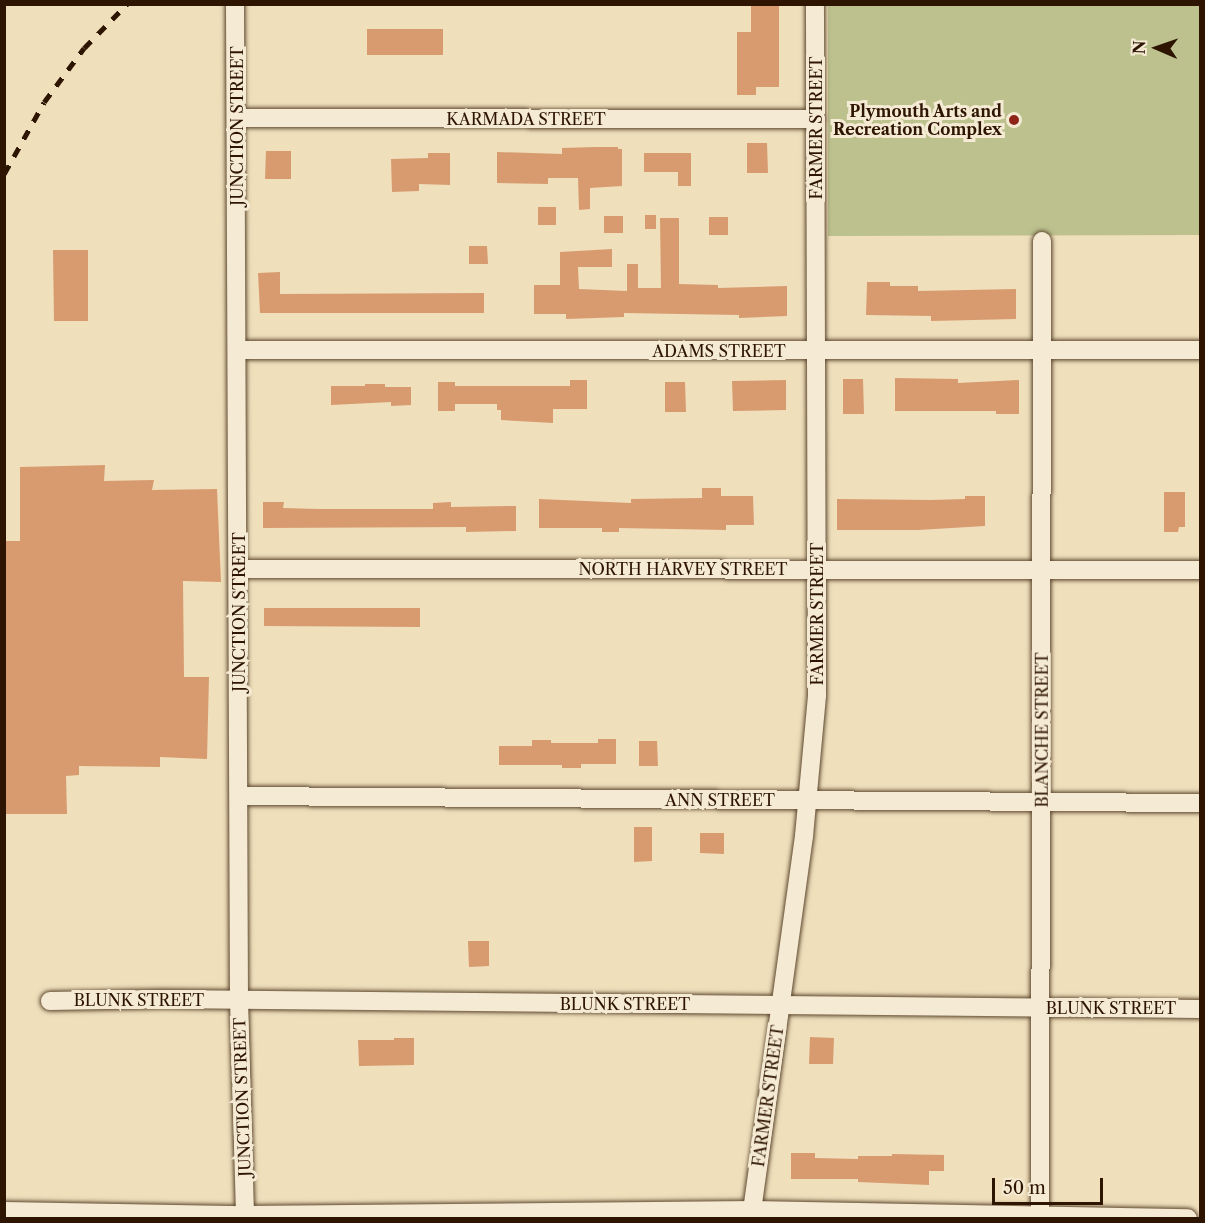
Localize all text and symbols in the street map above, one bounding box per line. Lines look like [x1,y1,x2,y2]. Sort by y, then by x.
north arrow [1127,18,1187,78]
text: N [1129,40,1149,55]
street label: JUNCTION STREET [227,46,247,206]
street label: FARMER STREET [806,56,826,200]
place label: Plymouth Arts and Recreation Complex [833,101,1002,139]
street label: KARMADA STREET [446,109,606,129]
marker: Plymouth Arts and Recreation Complex [1007,113,1021,127]
street label: ADAMS STREET [652,341,786,361]
street label: JUNCTION STREET [229,532,249,692]
street label: FARMER STREET [807,542,827,686]
street label: NORTH HARVEY STREET [578,559,788,579]
street label: BLANCHE STREET [1032,652,1052,808]
street label: ANN STREET [665,790,775,810]
street label: BLUNK STREET [73,990,205,1010]
street label: BLUNK STREET [559,994,691,1014]
street label: BLUNK STREET [1045,998,1177,1018]
street label: JUNCTION STREET [230,1017,254,1177]
street label: FARMER STREET [749,1024,787,1168]
scale bar [995,1166,1106,1204]
text: 50 m [1003,1177,1046,1199]

